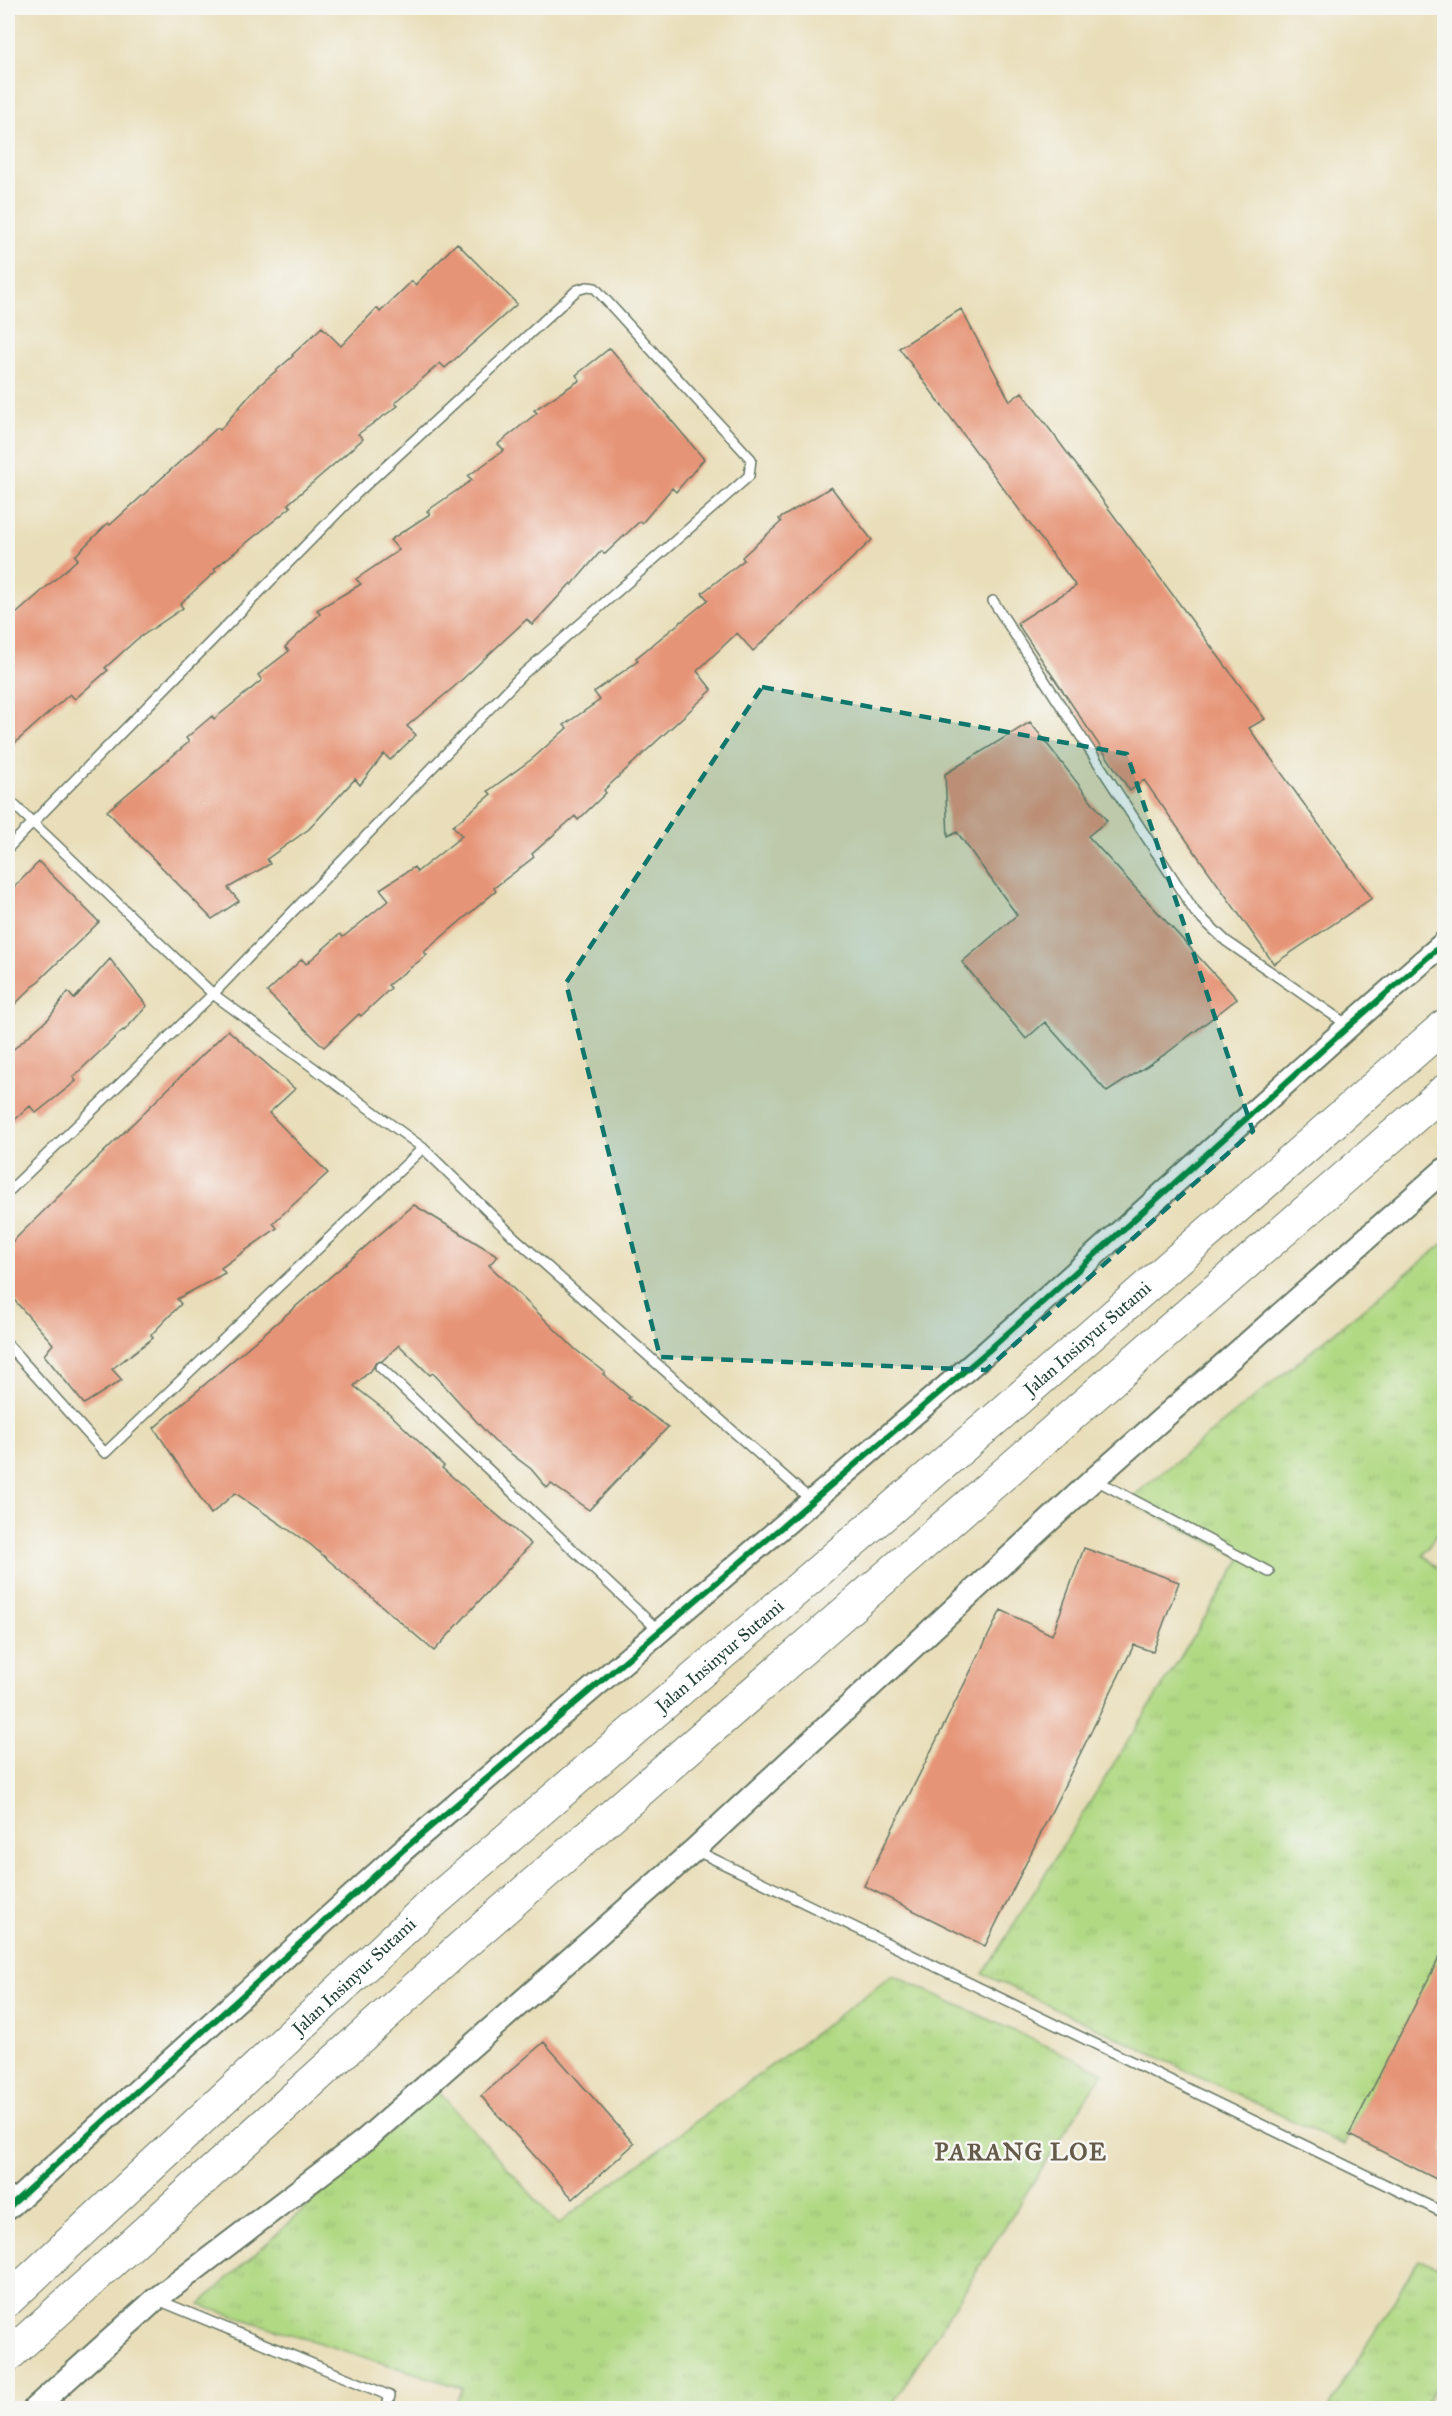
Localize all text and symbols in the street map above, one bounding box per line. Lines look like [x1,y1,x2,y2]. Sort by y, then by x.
street label: Jalan Insinyur Sutami [1018,1277,1156,1402]
street label: Jalan Insinyur Sutami [650,1595,788,1719]
street label: Jalan Insinyur Sutami [286,1913,421,2041]
district label: PARANG LOE [934,2137,1108,2167]

